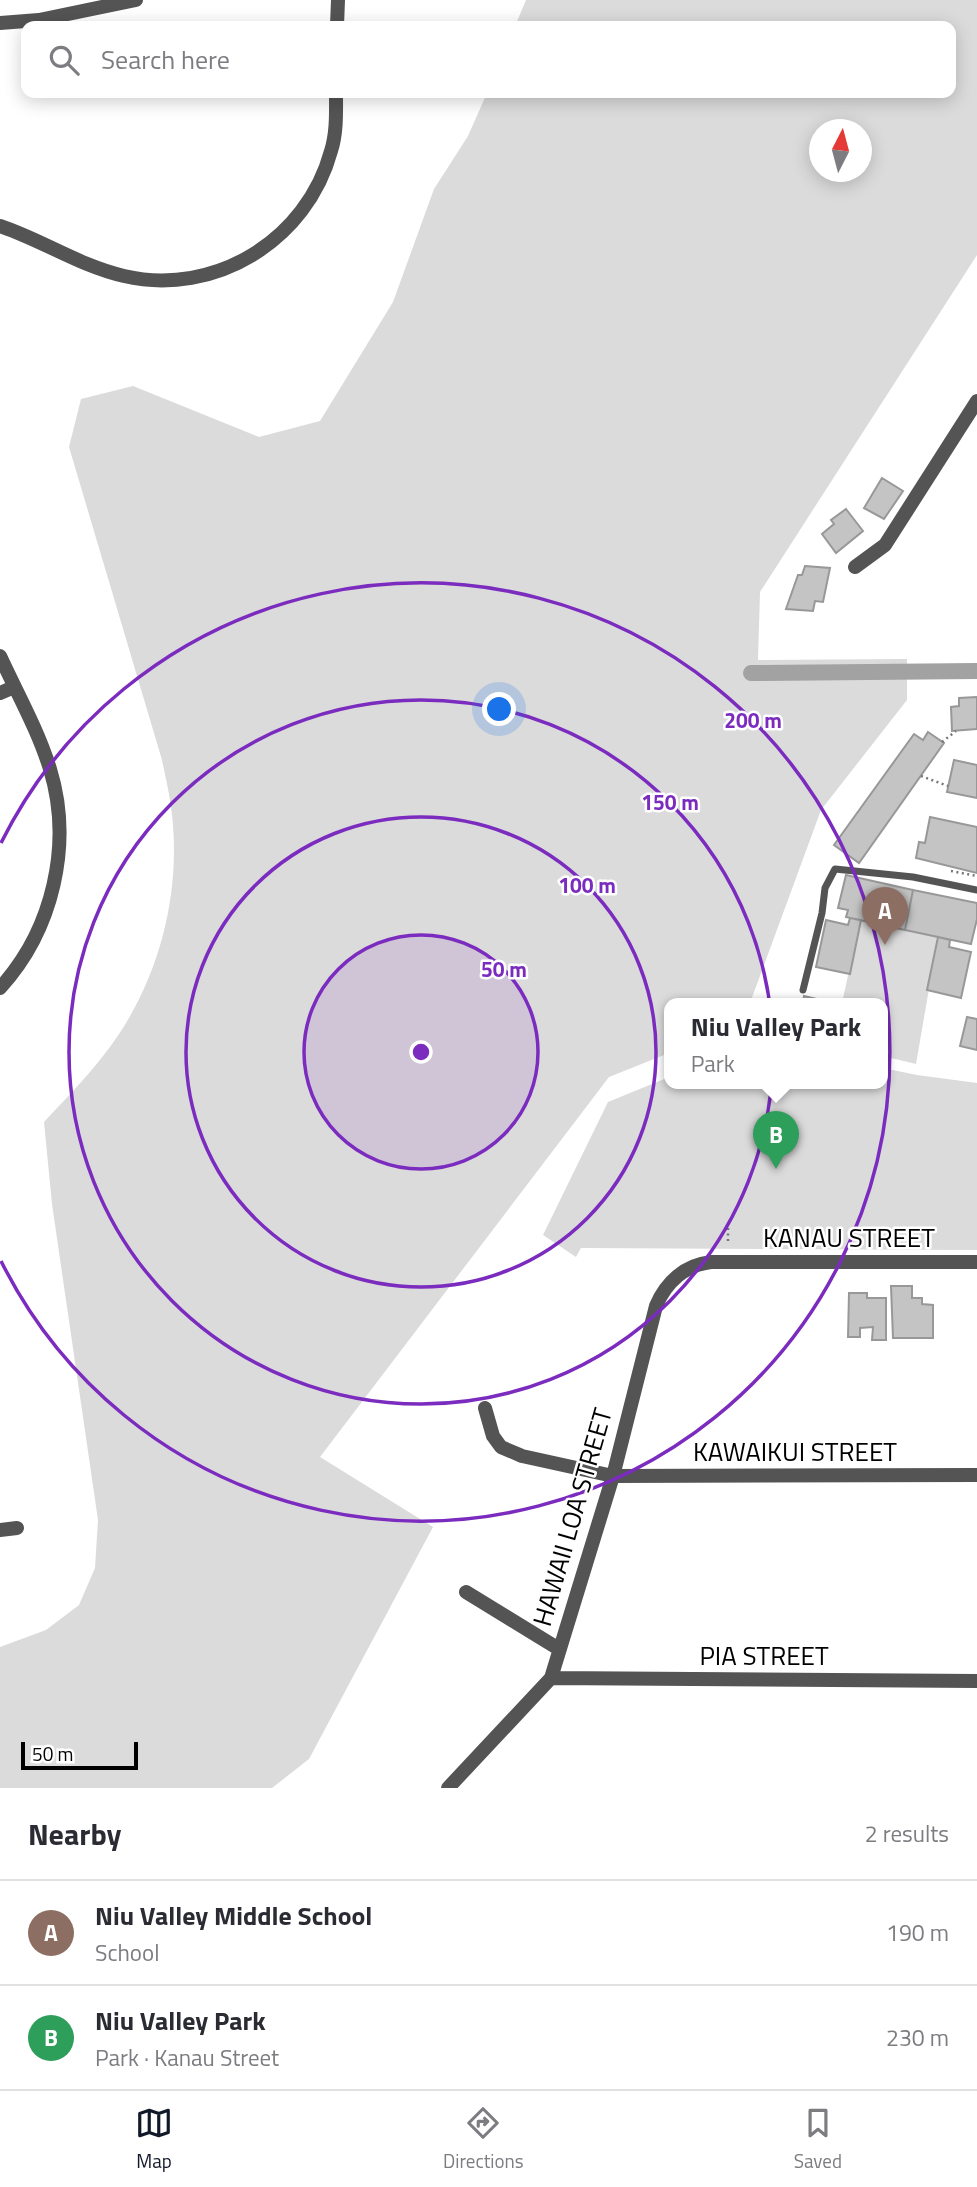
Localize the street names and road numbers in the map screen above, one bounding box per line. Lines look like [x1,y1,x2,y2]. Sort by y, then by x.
street label: KANAU STREET [763,1218,935,1257]
street label: HAWAII LOA STREET [522,1403,622,1631]
street label: KAWAIKUI STREET [693,1432,897,1471]
street label: PIA STREET [699,1636,829,1675]

